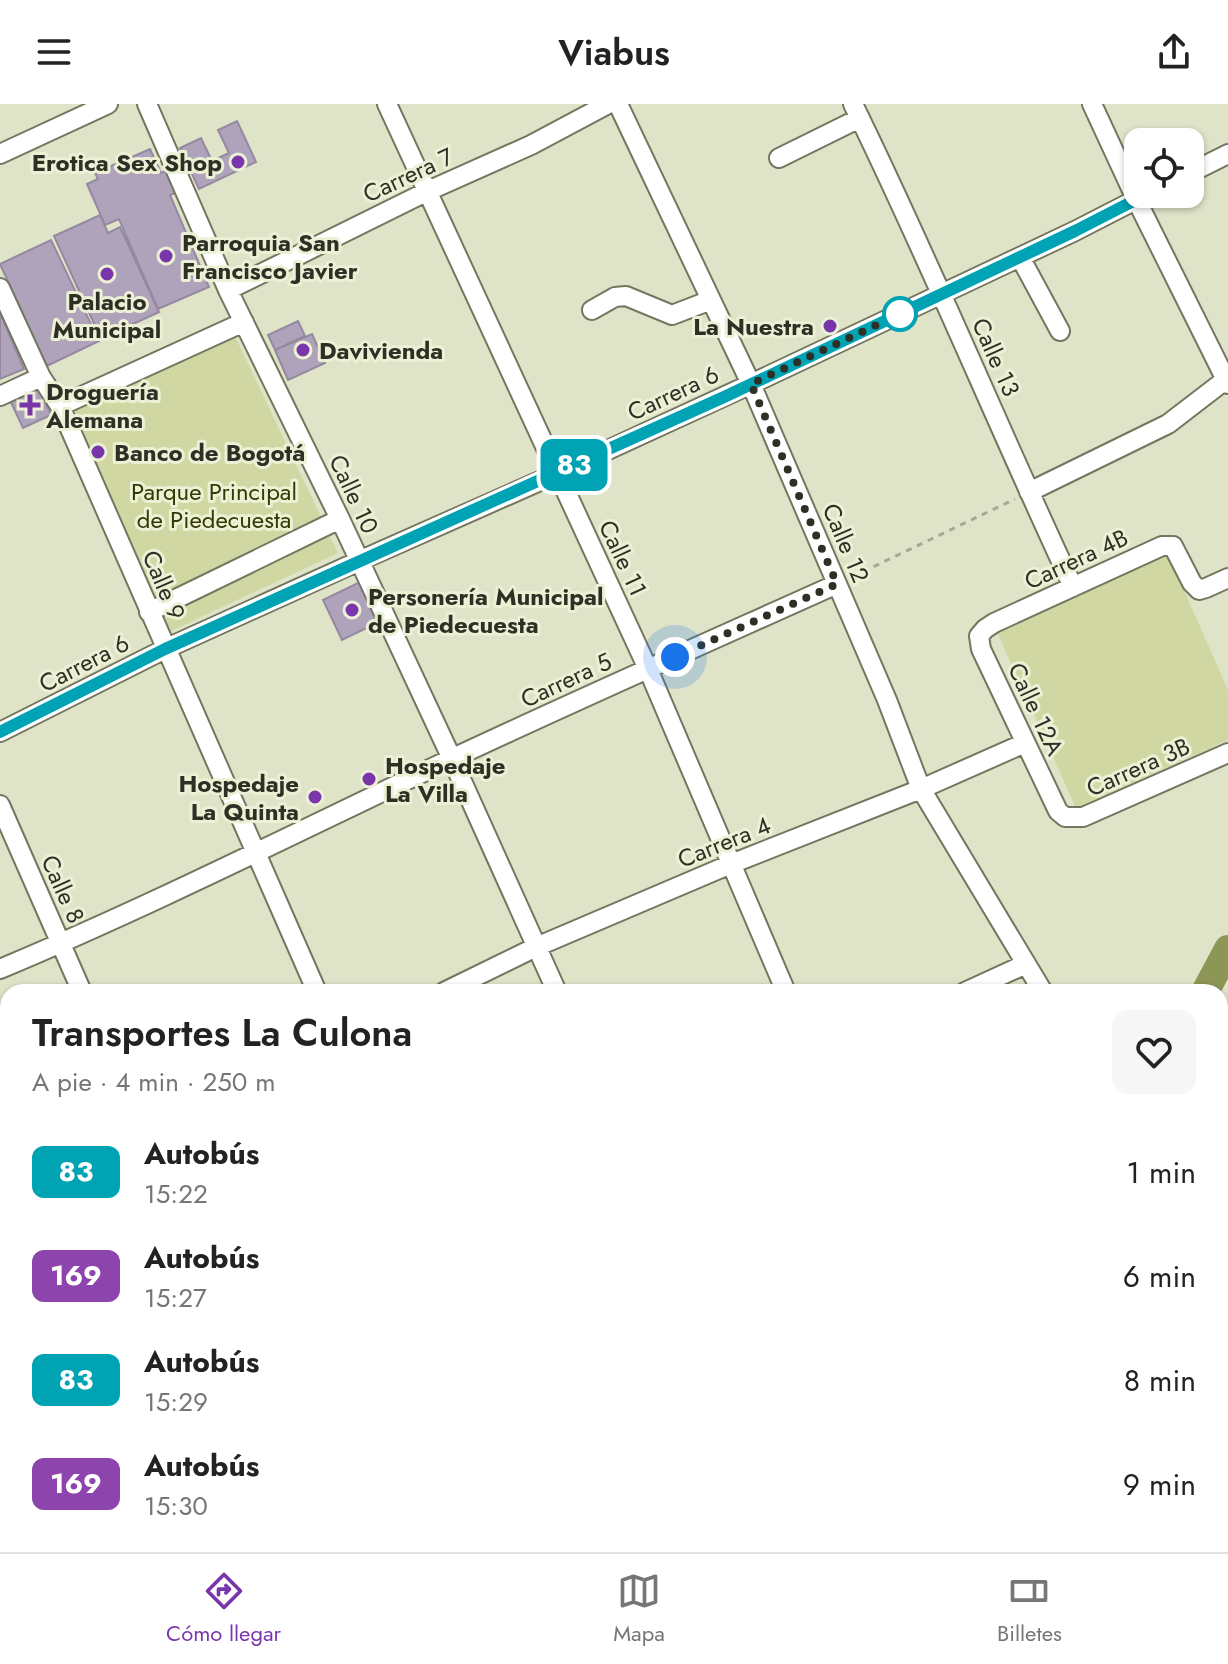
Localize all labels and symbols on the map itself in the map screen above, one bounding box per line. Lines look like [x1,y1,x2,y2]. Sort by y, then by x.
street label: Carrera 7 [357,139,459,211]
place label: Erotica Sex Shop [32,145,222,180]
marker: Erotica Sex Shop [229,153,247,171]
place label: Parroquia San Francisco Javier [182,225,358,288]
marker: Parroquia San Francisco Javier [157,247,175,265]
marker: Palacio Municipal [98,265,116,283]
place label: Palacio Municipal [53,284,161,347]
unlabelled marker [883,297,917,331]
place label: La Nuestra [693,309,814,344]
street label: Calle 13 [963,312,1029,402]
marker: La Nuestra [821,317,839,335]
place label: Davivienda [319,333,443,368]
marker: Davivienda [294,341,312,359]
street label: Carrera 6 [622,357,724,429]
place label: Droguería Alemana [45,374,159,437]
marker: Droguería Alemana [21,396,39,414]
place label: Banco de Bogotá [114,435,305,470]
line badge: 83 [538,439,610,491]
marker: Banco de Bogotá [89,443,107,461]
street label: Calle 10 [320,449,388,539]
park label: Parque Principal de Piedecuesta [131,474,297,537]
street label: Calle 12 [814,498,878,588]
street label: Calle 11 [590,514,656,602]
street label: Carrera 4B [1018,520,1134,598]
street label: Calle 9 [134,545,194,625]
place label: Personería Municipal de Piedecuesta [368,579,603,642]
marker: Personería Municipal de Piedecuesta [343,601,361,619]
street label: Carrera 6 [33,625,135,701]
your location [655,637,695,677]
street label: Carrera 5 [515,644,617,716]
street label: Calle 12A [999,657,1073,761]
street label: Carrera 3B [1081,729,1195,805]
place label: Hospedaje La Villa [385,748,506,811]
place label: Hospedaje La Quinta [178,766,299,829]
marker: Hospedaje La Villa [360,770,378,788]
marker: Hospedaje La Quinta [306,788,324,806]
street label: Carrera 4 [672,808,776,876]
street label: Calle 8 [32,849,94,929]

